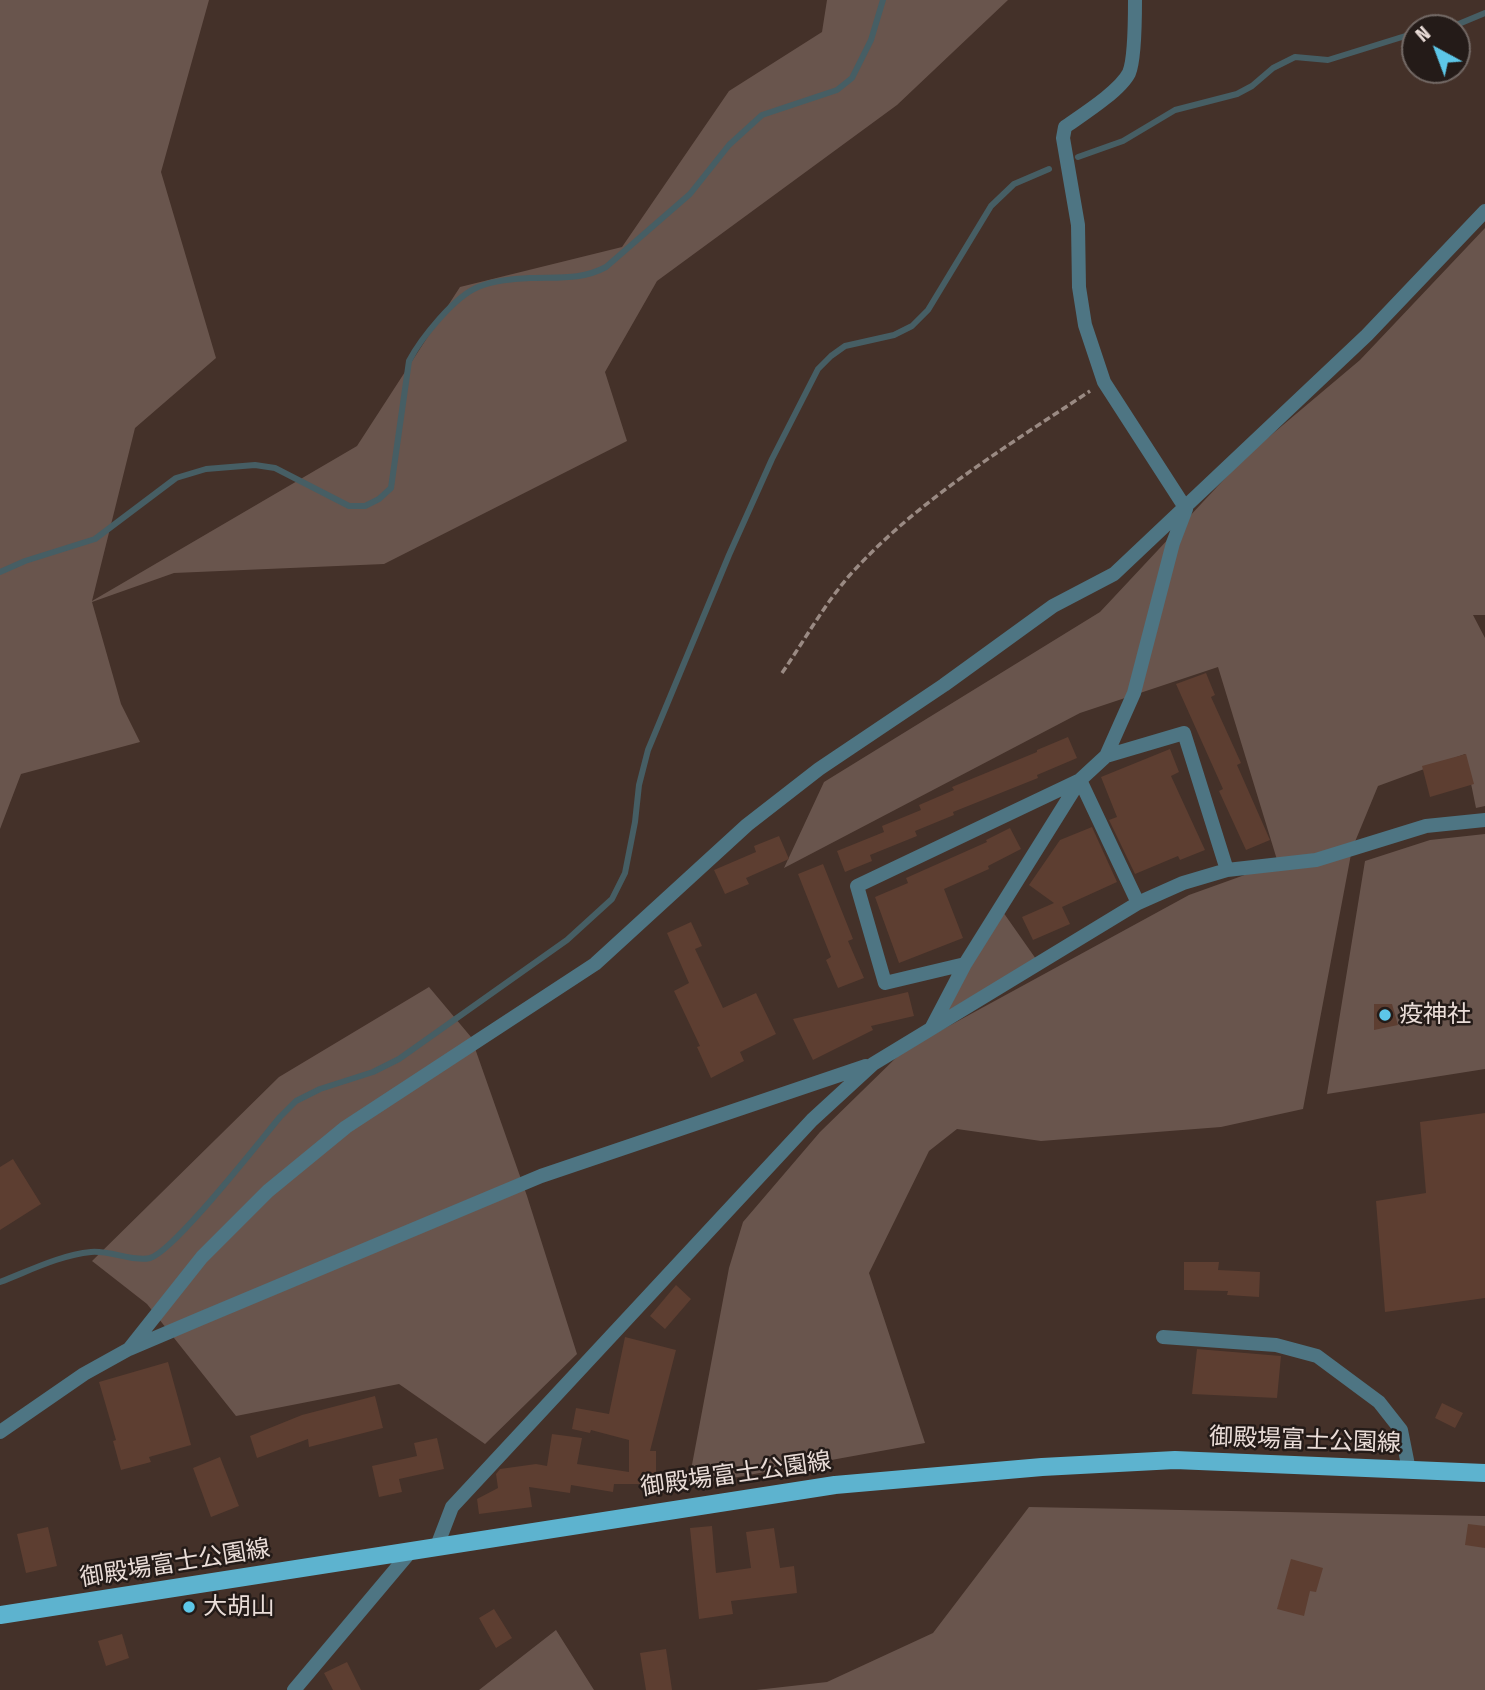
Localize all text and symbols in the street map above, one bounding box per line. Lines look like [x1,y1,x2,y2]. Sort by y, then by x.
north arrow [1401,14,1471,84]
text: N [1411,22,1435,47]
place label: 疫神社 [1399,1001,1471,1029]
marker: 疫神社 [1377,1007,1393,1023]
street label: 御殿場富士公園線 [1209,1423,1401,1459]
street label: 御殿場富士公園線 [639,1447,833,1503]
street label: 御殿場富士公園線 [78,1535,272,1593]
place label: 大胡山 [203,1593,275,1621]
marker: 大胡山 [181,1599,197,1615]

